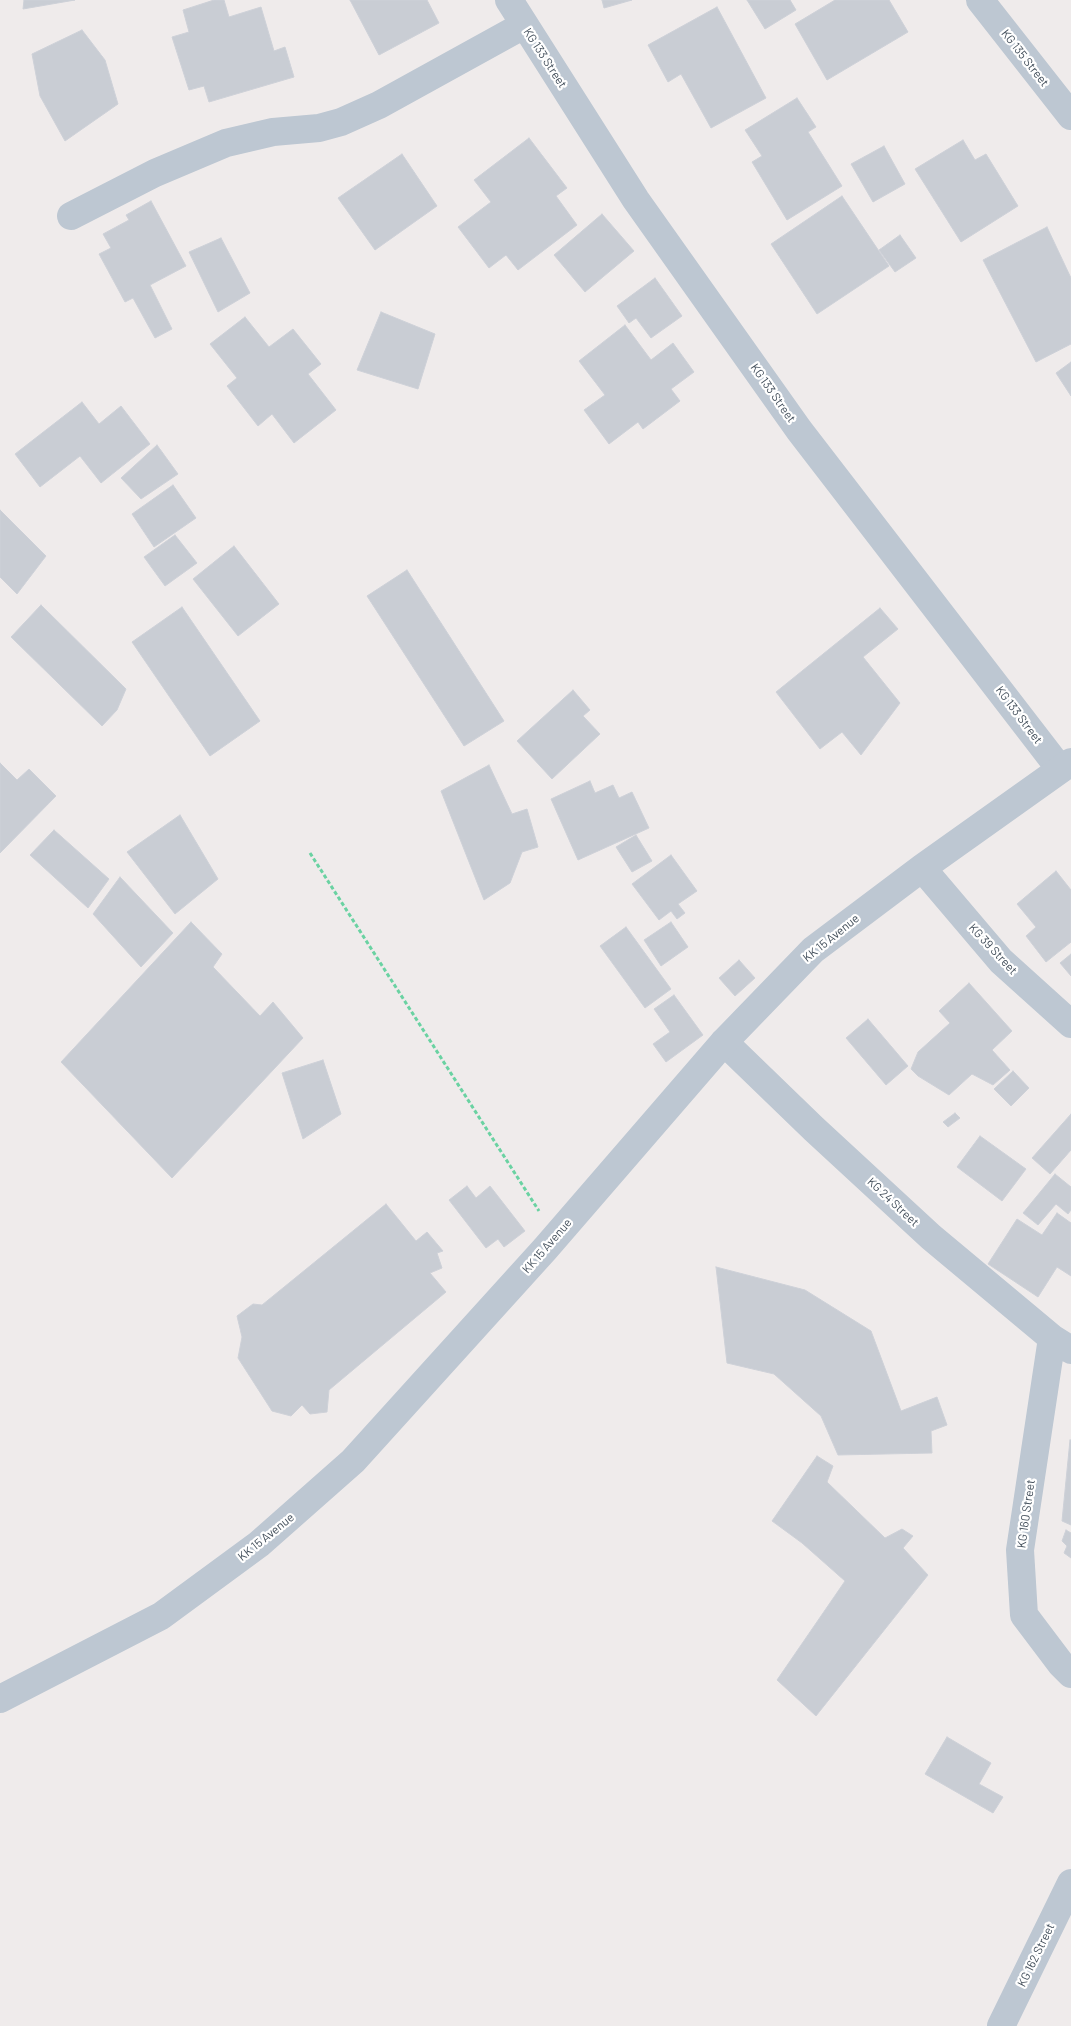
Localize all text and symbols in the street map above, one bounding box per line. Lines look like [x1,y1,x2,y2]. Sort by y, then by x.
street label: KG 133 Street [520,25,570,91]
street label: KG 135 Street [998,27,1052,89]
street label: KG 133 Street [747,361,799,425]
street label: KG 133 Street [993,683,1045,747]
street label: KK 15 Avenue [800,911,862,965]
street label: KG 39 Street [966,920,1020,978]
street label: KG 24 Street [864,1175,922,1229]
street label: KK 15 Avenue [519,1216,575,1276]
street label: KG 160 Street [1014,1479,1038,1549]
street label: KK 15 Avenue [235,1510,297,1564]
street label: KG 162 Street [1014,1921,1058,1989]

